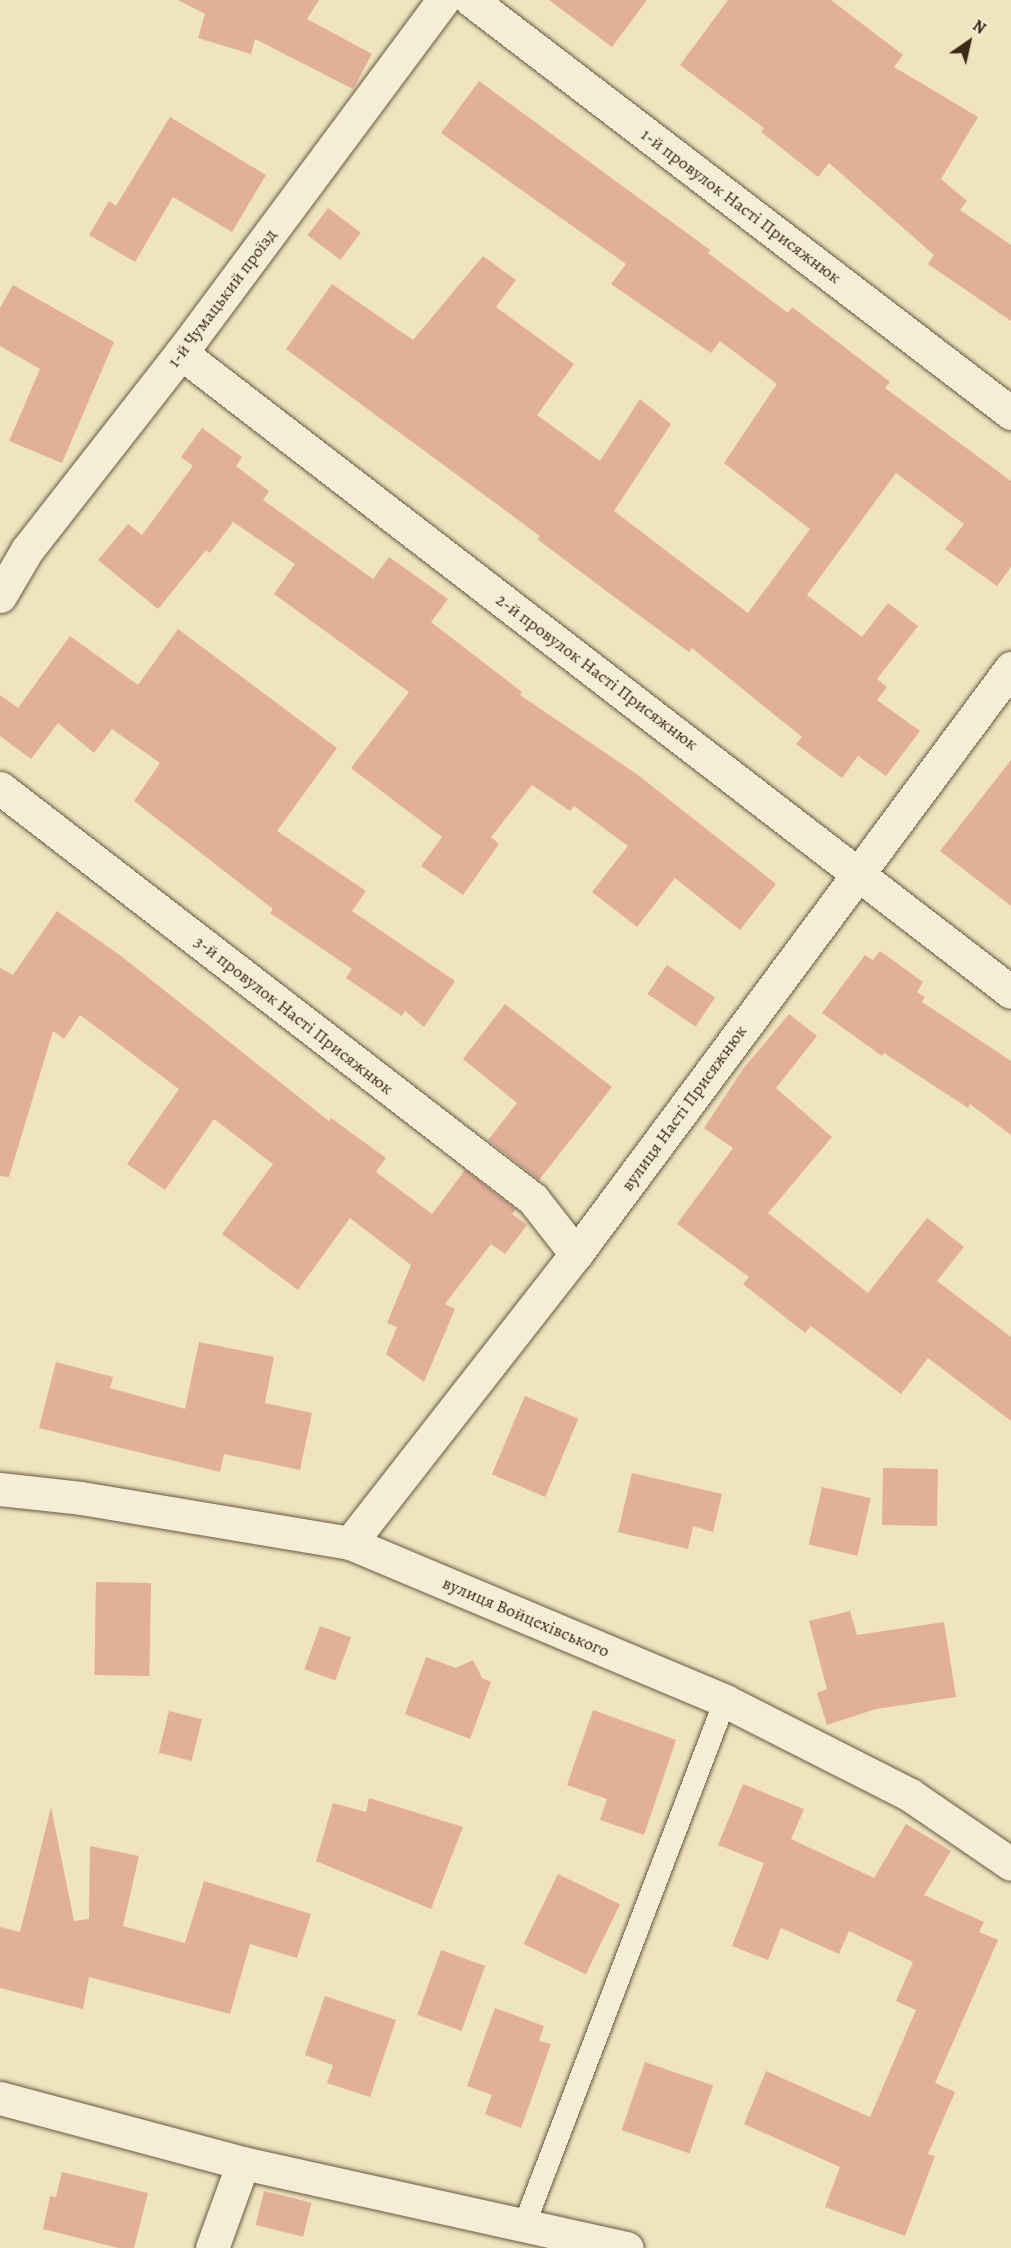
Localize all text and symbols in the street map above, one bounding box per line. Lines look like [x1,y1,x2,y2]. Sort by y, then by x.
north arrow [939,12,999,72]
text: N [968,15,990,39]
street label: 1-й провулок Насті Присяжнюк [637,124,845,288]
street label: 1-й Чумацький проїзд [163,224,281,372]
street label: 2-й провулок Насті Присяжнюк [492,589,702,755]
street label: 3-й провулок Насті Присяжнюк [190,931,398,1099]
street label: вулиця Насті Присяжнюк [617,1021,751,1195]
street label: вулиця Войцехівського [439,1572,613,1662]

